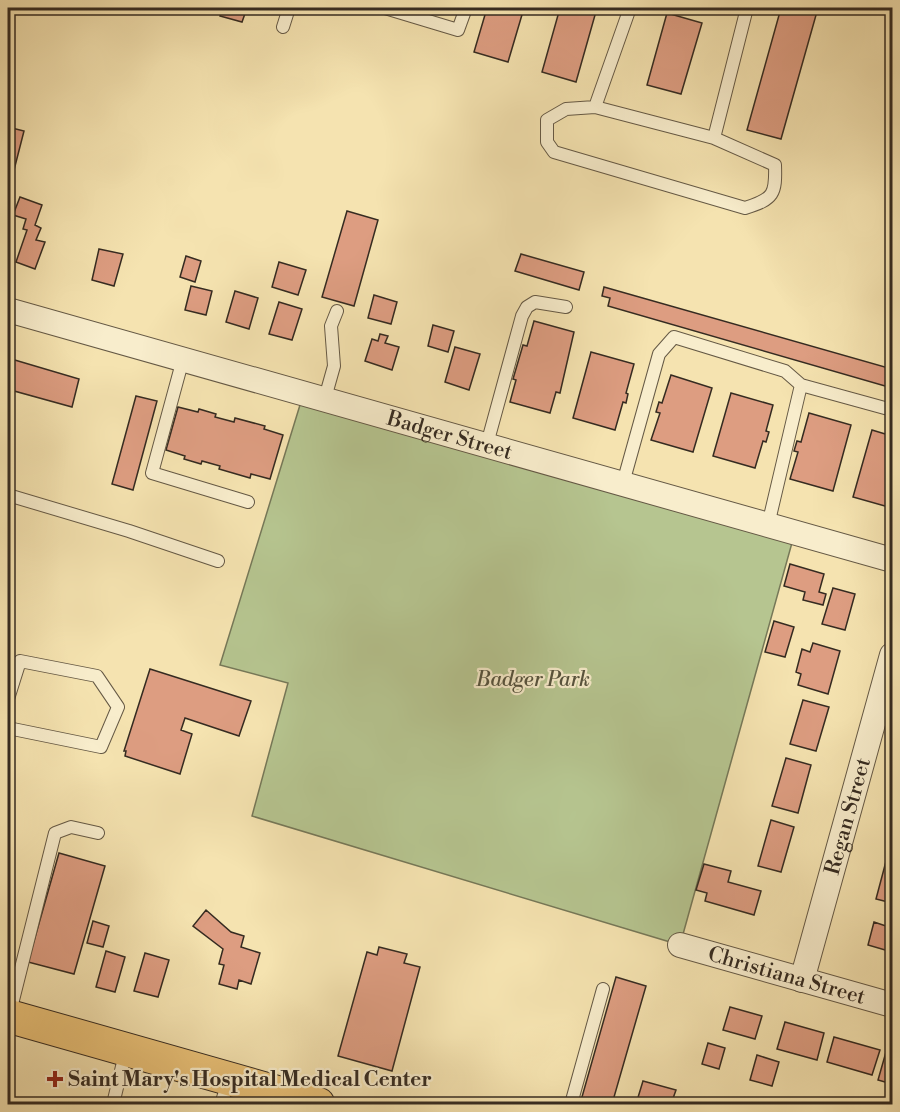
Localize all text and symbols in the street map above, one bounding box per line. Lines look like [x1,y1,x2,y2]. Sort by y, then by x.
street label: Badger Street [383,406,516,466]
park label: Badger Park [475,667,590,693]
street label: Regan Street [820,754,877,878]
street label: Christiana Street [705,942,869,1011]
place label: Saint Mary's Hospital Medical Center [68,1067,432,1093]
marker: Saint Mary's Hospital Medical Center [46,1070,64,1088]

